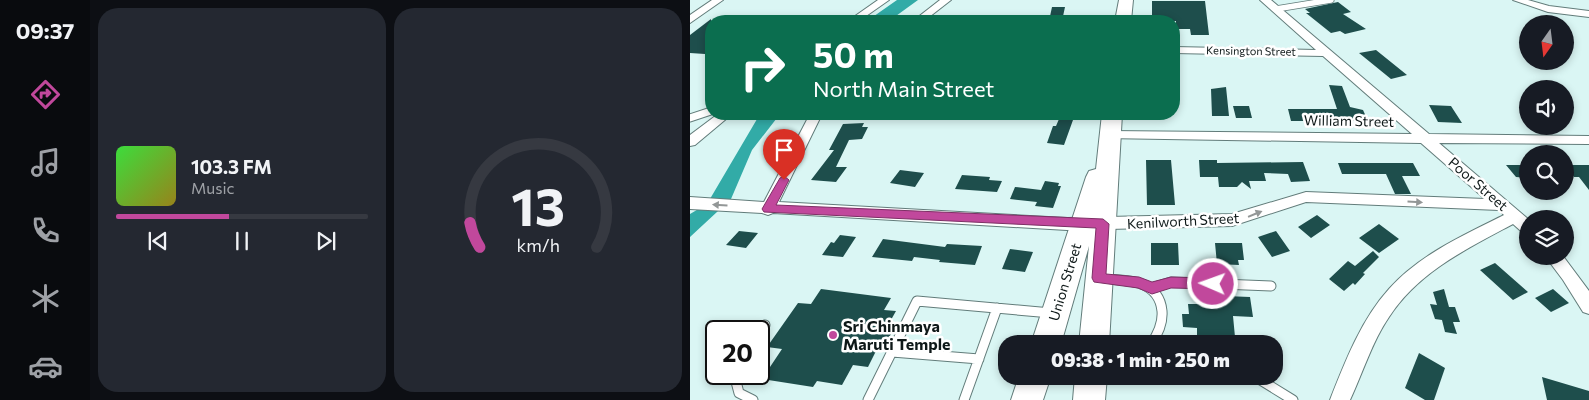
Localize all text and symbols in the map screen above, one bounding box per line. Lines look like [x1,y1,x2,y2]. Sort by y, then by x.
north arrow [1519,15,1574,70]
map controls [1519,15,1574,265]
text: 09:37 [16,17,74,44]
text: 50 m [813,32,894,75]
icon: right [730,35,795,100]
street label: Kensington Street [1206,43,1296,58]
text: North Main Street [813,75,994,102]
icon: directions [28,77,63,112]
button: sound [1519,80,1574,135]
street label: William Street [1304,111,1395,130]
pin [763,129,805,180]
icon: arrive [770,136,798,164]
icon: music [28,145,63,180]
button: search [1519,145,1574,200]
street label: Poor Street [1445,153,1512,214]
text: 103.3 FM [191,155,272,178]
text: 13 [511,173,565,237]
text: Music [191,178,235,197]
one-way arrow [1407,198,1423,206]
one-way arrow [711,201,727,209]
street label: Kenilworth Street [1126,209,1240,232]
one-way arrow [1248,210,1263,217]
button: layers [1519,210,1574,265]
icon: phone [28,213,63,248]
icon: previous [144,227,172,255]
icon: pause [228,227,256,255]
icon: next [312,227,340,255]
text: km/h [516,234,560,256]
street label: Union Street [1045,241,1084,323]
position arrow [1186,257,1238,309]
icon: climate [28,281,63,316]
place label: Sri Chinmaya Maruti Temple [843,316,950,353]
speed limit sign: 20 [705,320,770,385]
marker: Sri Chinmaya Maruti Temple [827,329,839,341]
text: 09:38 · 1 min · 250 m [1051,348,1230,371]
icon: car [28,349,63,384]

